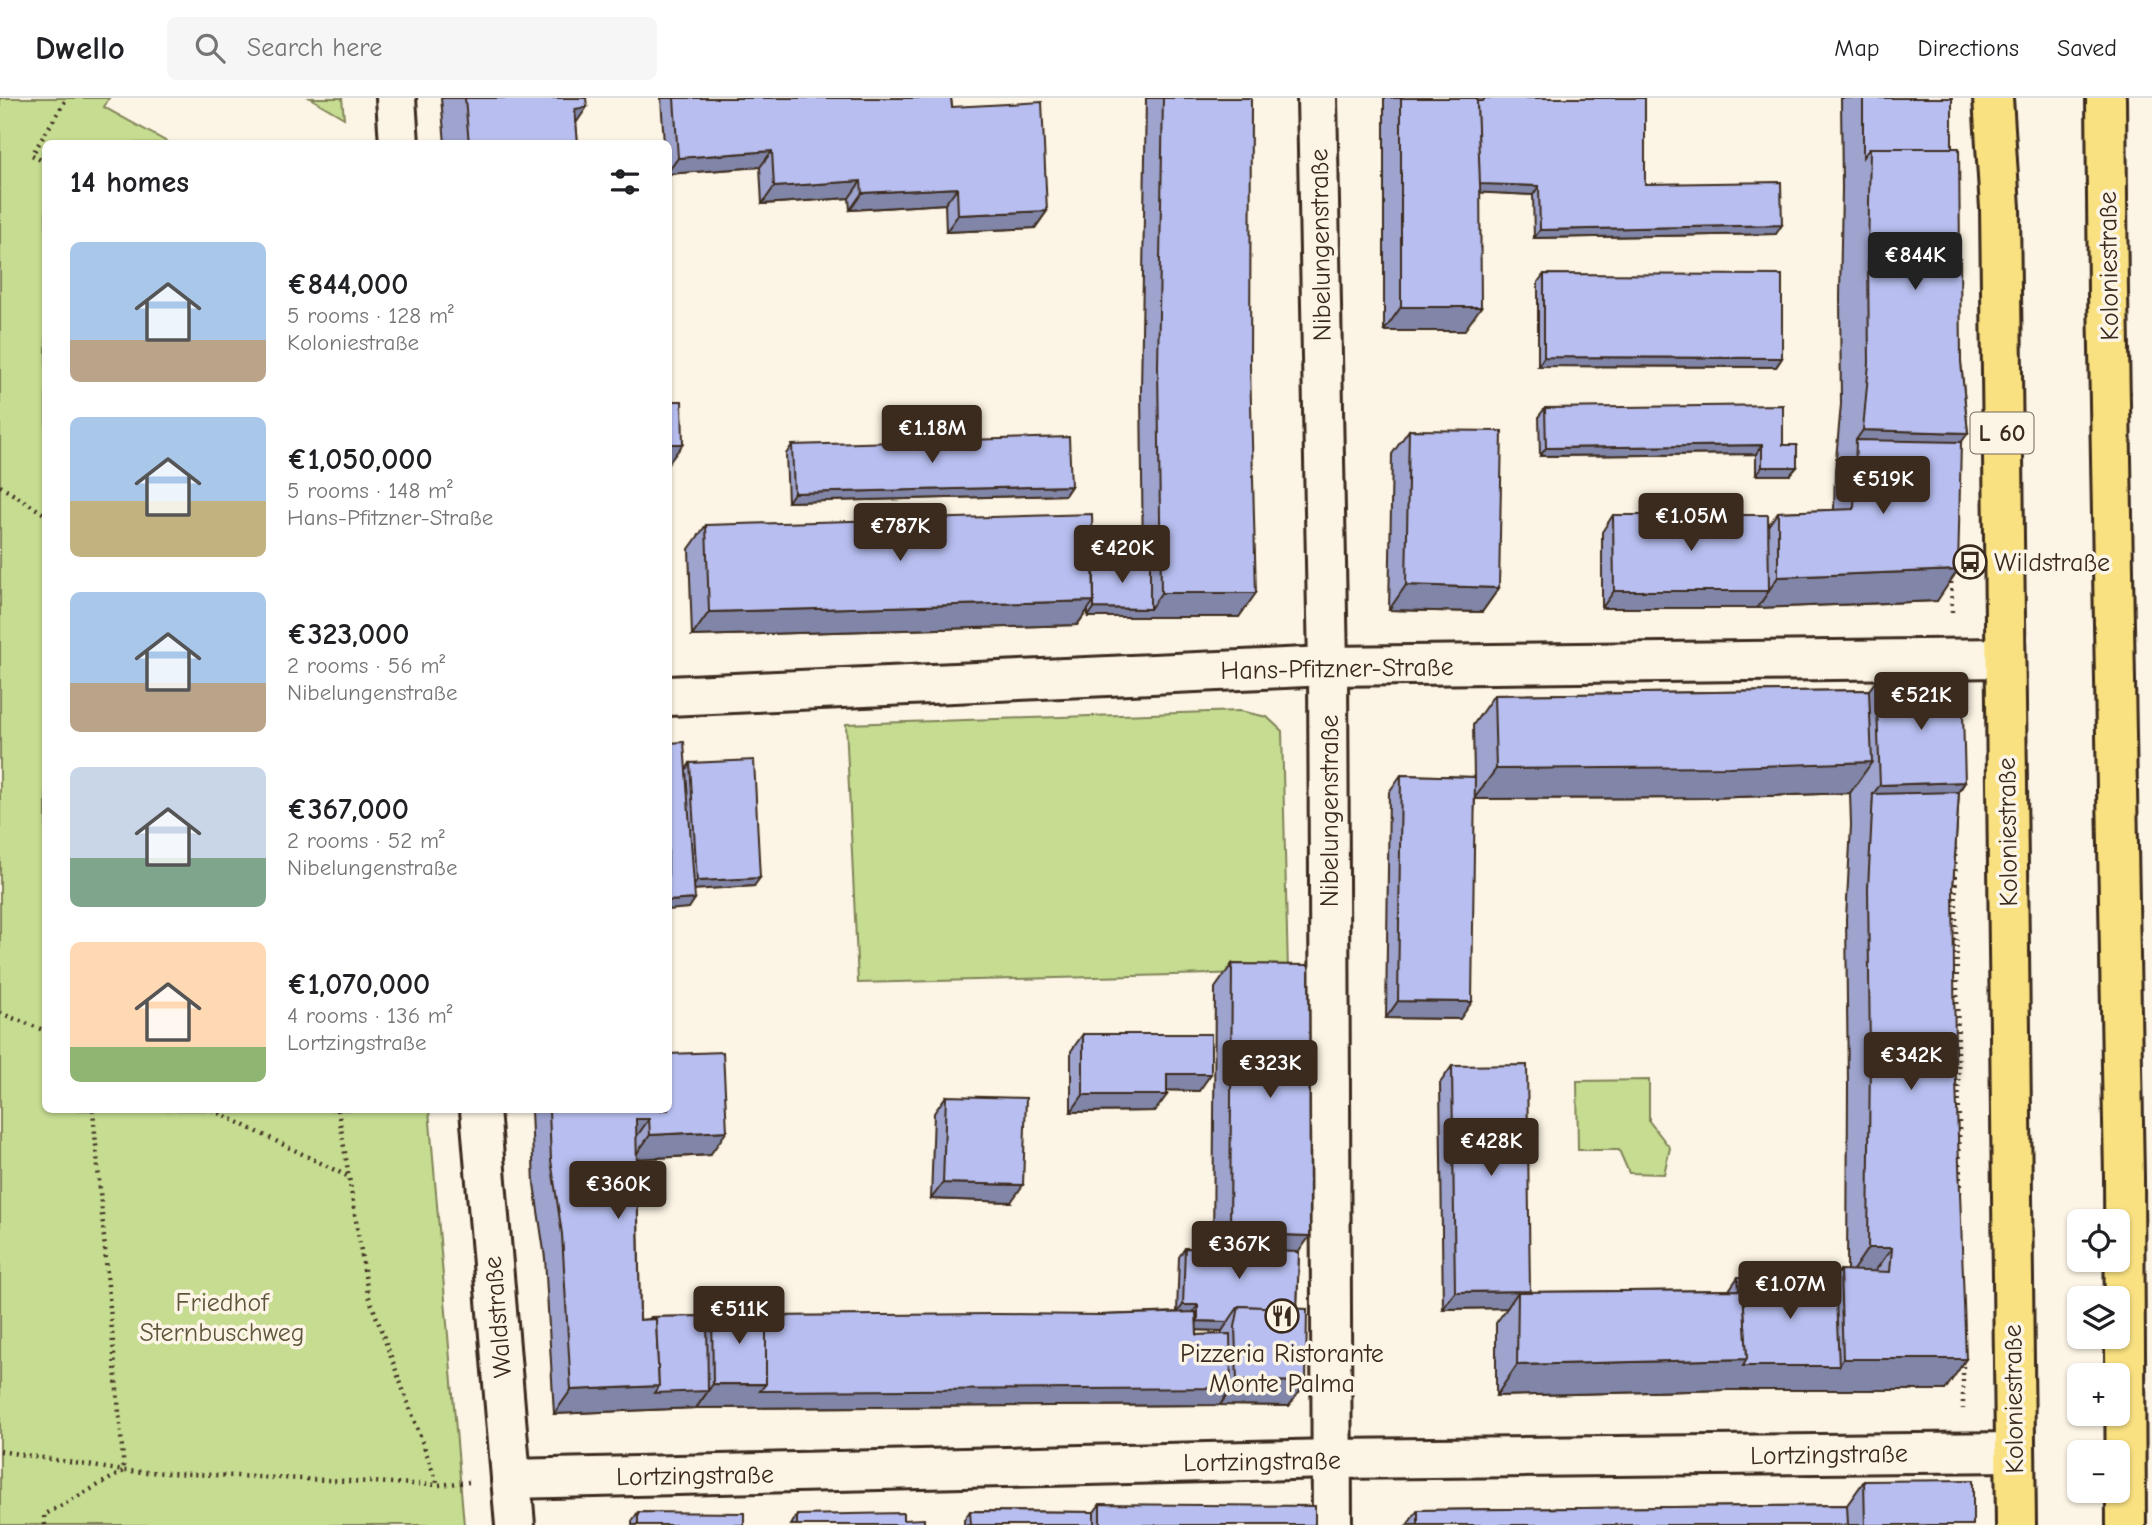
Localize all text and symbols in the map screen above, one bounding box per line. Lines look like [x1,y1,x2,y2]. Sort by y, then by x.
search box [167,17,657,80]
text: Dwello [35,29,125,67]
icon: search [191,29,229,67]
text: Search here [247,33,382,63]
text: Map [1834,34,1880,62]
text: Directions [1918,34,2019,62]
text: Saved [2057,34,2117,62]
street label: Nibelungenstraße [1304,148,1338,342]
icon: filters [606,163,644,201]
text: 14 homes [70,165,189,200]
street label: Koloniestraße [2093,191,2125,341]
pin: €844K [1866,232,1964,292]
text: €844K [1884,241,1946,268]
text: €844,000 [287,267,408,302]
icon: home [126,270,210,354]
text: 5 rooms · 128 m² [287,302,454,329]
text: Koloniestraße [287,329,419,356]
pin: €1.18M [875,406,989,465]
road number: L 60 [1970,412,2034,454]
text: €1.18M [898,414,966,441]
text: €1,050,000 [287,442,433,477]
icon: home [126,445,210,529]
pin: €519K [1834,456,1932,516]
text: €519K [1852,465,1914,492]
text: 5 rooms · 148 m² [287,477,453,504]
pin: €1.05M [1634,494,1748,553]
text: €1.05M [1655,502,1727,529]
text: Hans-Pfitzner-Straße [287,504,493,531]
pin: €787K [851,504,949,563]
text: €787K [870,512,930,539]
pin: €420K [1073,526,1171,585]
text: €420K [1090,534,1154,561]
bus stop icon: Wildstraße [1951,543,1989,581]
place label: Wildstraße [1994,548,2110,578]
text: €323,000 [287,617,409,652]
icon: home [126,620,210,704]
text: 2 rooms · 56 m² [287,652,445,679]
street label: Hans-Pfitzner-Straße [1220,652,1454,686]
pin: €521K [1872,672,1970,732]
text: Nibelungenstraße [287,679,457,706]
text: €521K [1890,681,1952,708]
street label: Nibelungenstraße [1315,715,1345,907]
street label: Koloniestraße [1992,757,2024,907]
text: €367,000 [287,792,409,827]
icon: home [126,795,210,879]
text: 2 rooms · 52 m² [287,827,445,854]
text: Nibelungenstraße [287,854,457,881]
text: €1,070,000 [287,967,430,1002]
icon: home [126,970,210,1054]
text: 4 rooms · 136 m² [287,1002,453,1029]
text: Lortzingstraße [287,1029,426,1056]
pin: €342K [1862,1032,1960,1092]
pin: €323K [1221,1040,1319,1100]
text: €342K [1880,1041,1942,1068]
text: €323K [1239,1049,1301,1076]
pin: €428K [1442,1118,1540,1178]
text: €428K [1460,1127,1522,1154]
pin: €360K [569,1162,667,1221]
text: €360K [585,1170,651,1197]
map controls [2067,1209,2130,1503]
button: locate [2067,1209,2130,1272]
pin: €367K [1190,1222,1288,1281]
text: €367K [1208,1230,1270,1257]
street label: Waldstraße [478,1255,518,1379]
pin: €1.07M [1733,1262,1847,1321]
text: €1.07M [1754,1270,1826,1297]
pin: €511K [690,1286,788,1346]
button: layers [2067,1286,2130,1349]
park label: Friedhof Sternbuschweg [139,1288,305,1348]
text: €511K [709,1295,769,1322]
restaurant icon: Pizzeria Ristorante Monte Palma [1263,1297,1301,1335]
street label: Koloniestraße [1998,1324,2030,1474]
place label: Pizzeria Ristorante Monte Palma [1180,1339,1384,1399]
button: + [2067,1363,2130,1426]
street label: Lortzingstraße [1750,1439,1908,1471]
button: − [2067,1440,2130,1503]
street label: Lortzingstraße [1183,1446,1341,1478]
street label: Lortzingstraße [616,1460,774,1492]

